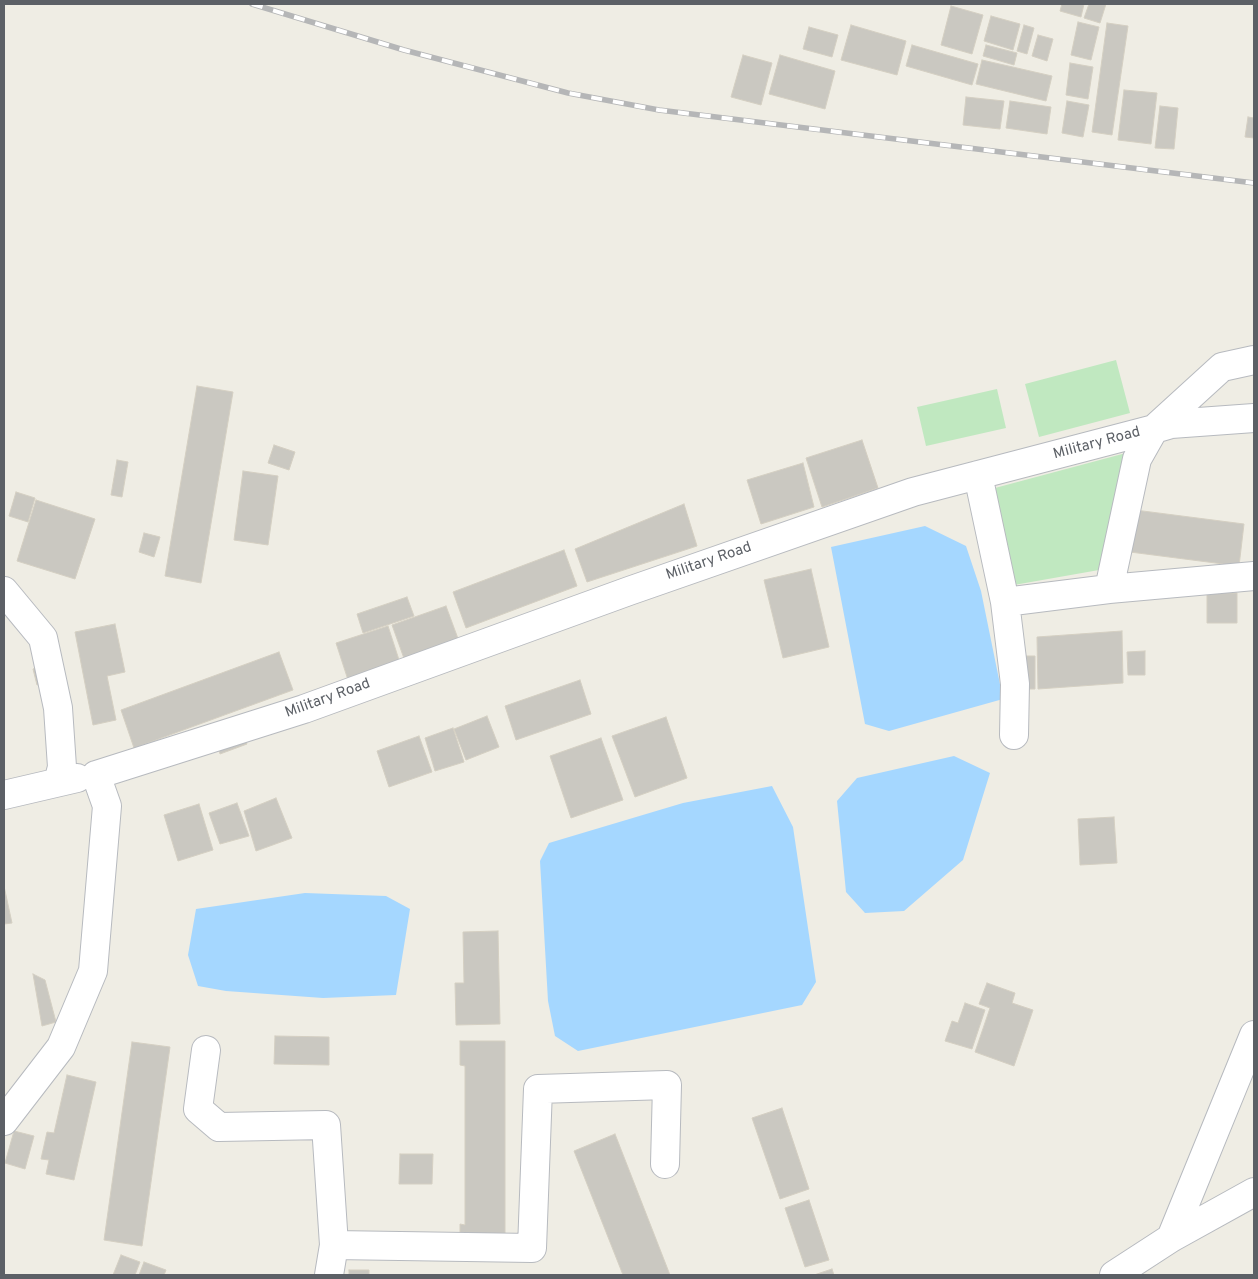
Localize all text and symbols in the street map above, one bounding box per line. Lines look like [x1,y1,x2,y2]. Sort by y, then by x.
street label: Military Road [1052,424,1142,464]
street label: Military Road [664,539,754,585]
street label: Military Road [283,675,373,723]

